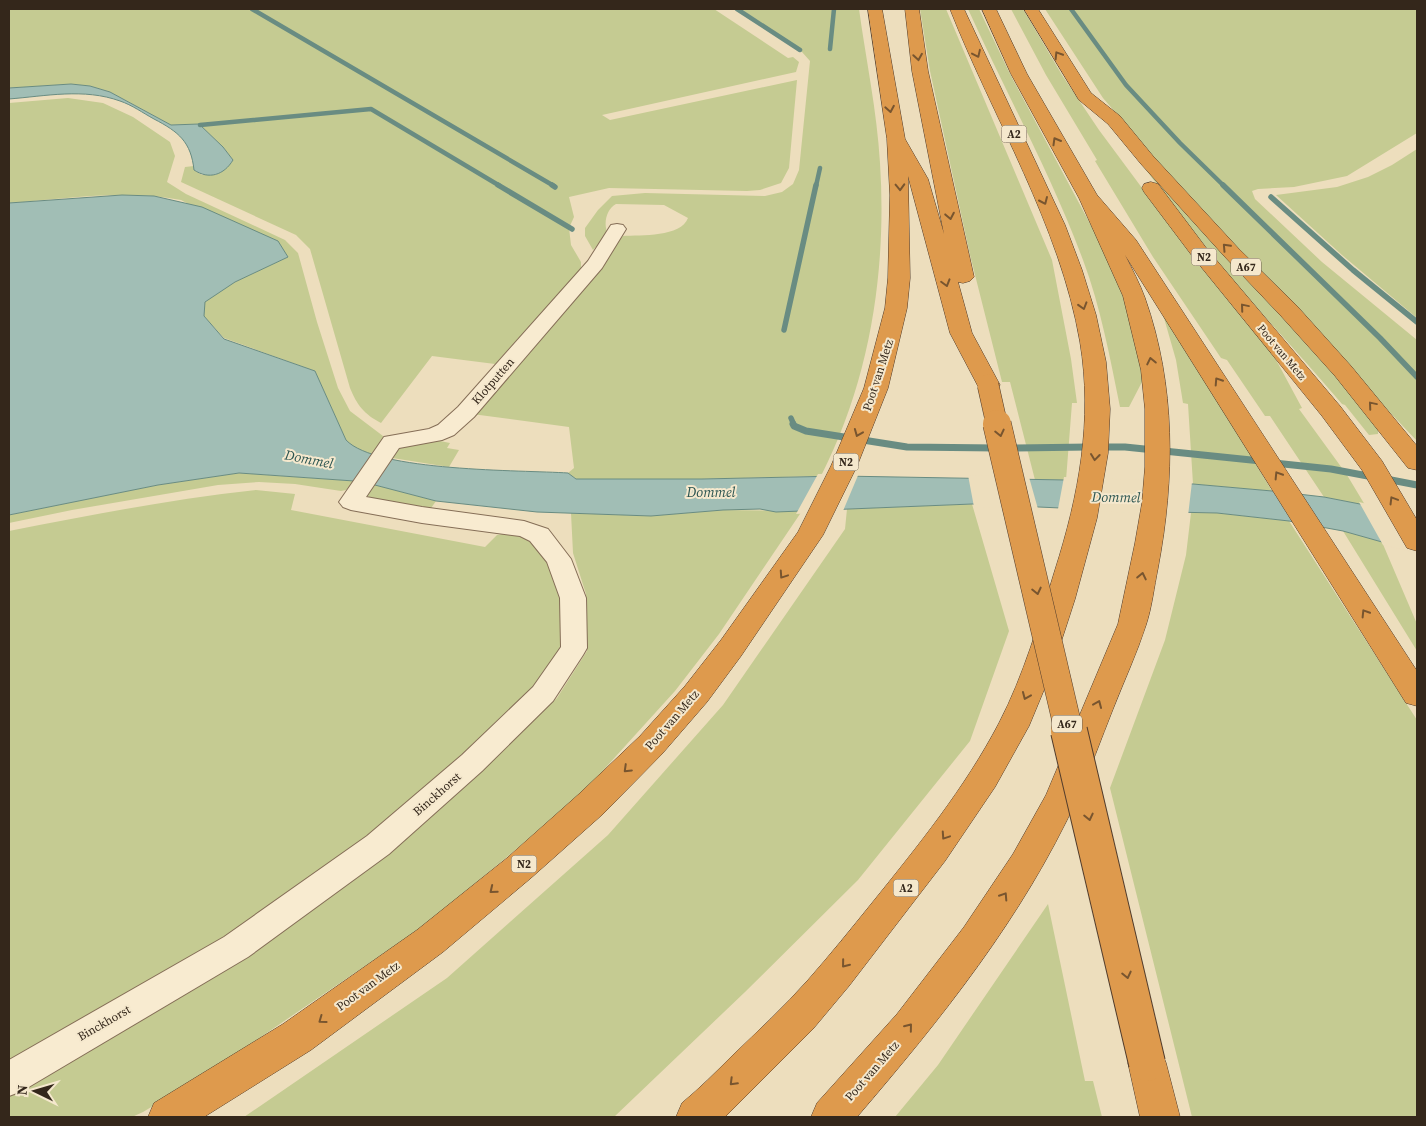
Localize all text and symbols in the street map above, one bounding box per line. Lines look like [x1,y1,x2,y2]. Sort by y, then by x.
one-way arrow [970,48,980,57]
one-way arrow [1055,51,1065,60]
one-way arrow [913,53,923,61]
one-way arrow [885,104,895,113]
road number: A2 [1002,126,1026,142]
one-way arrow [1052,137,1062,146]
one-way arrow [895,184,905,191]
one-way arrow [1038,196,1049,205]
one-way arrow [944,212,955,221]
one-way arrow [1223,243,1232,252]
road number: N2 [1192,248,1216,266]
road number: A67 [1231,258,1261,276]
one-way arrow [941,278,951,286]
one-way arrow [1078,301,1088,310]
one-way arrow [1241,303,1250,312]
street label: Poot van Metz [1254,321,1309,383]
street label: Poot van Metz [859,337,897,413]
street label: Klotputten [468,354,518,408]
one-way arrow [1146,356,1157,365]
one-way arrow [1215,378,1224,387]
one-way arrow [1369,402,1377,411]
one-way arrow [853,428,864,437]
one-way arrow [994,428,1004,436]
water label: Dommel [282,444,335,474]
road number: N2 [834,454,858,471]
one-way arrow [1090,454,1101,462]
one-way arrow [1275,472,1284,481]
water label: Dommel [685,482,736,502]
water label: Dommel [1090,487,1141,507]
one-way arrow [1389,497,1399,506]
one-way arrow [780,569,789,579]
one-way arrow [1136,571,1147,580]
one-way arrow [1031,586,1042,595]
one-way arrow [1362,609,1371,618]
street label: Poot van Metz [641,686,703,753]
one-way arrow [1022,691,1032,699]
one-way arrow [1093,700,1103,708]
road number: A67 [1052,716,1082,732]
one-way arrow [623,764,632,773]
street label: Binckhorst [410,769,464,819]
one-way arrow [1083,813,1094,822]
one-way arrow [942,830,951,839]
road number: N2 [512,856,536,872]
road number: A2 [894,880,918,896]
one-way arrow [489,884,498,893]
one-way arrow [998,892,1007,902]
street label: Poot van Metz [333,957,403,1014]
one-way arrow [842,958,850,967]
one-way arrow [1121,971,1132,980]
street label: Binckhorst [75,1001,133,1045]
one-way arrow [318,1014,328,1023]
one-way arrow [903,1024,912,1033]
street label: Poot van Metz [841,1037,903,1104]
north arrow [10,1066,60,1116]
one-way arrow [730,1076,739,1085]
text: N [12,1084,32,1096]

